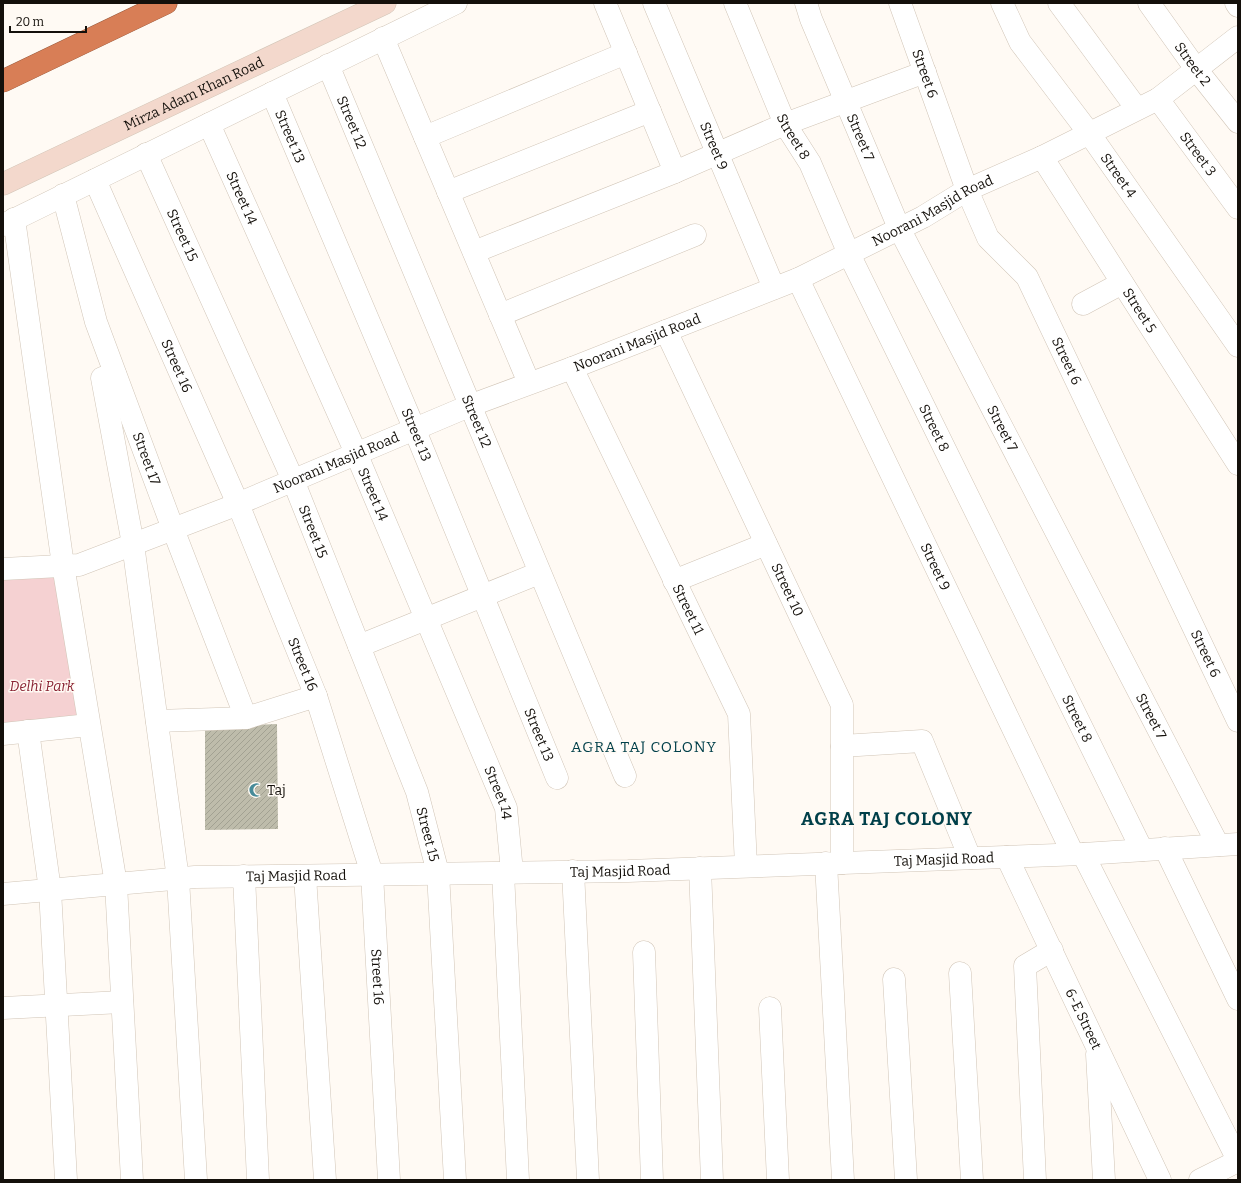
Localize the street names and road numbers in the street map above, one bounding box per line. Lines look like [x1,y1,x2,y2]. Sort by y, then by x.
street label: Street 2 [1171,39,1214,89]
street label: Street 6 [908,47,941,100]
street label: Mirza Adam Khan Road [121,54,267,134]
street label: Street 12 [333,93,370,151]
street label: Street 13 [271,107,309,166]
street label: Street 8 [773,111,814,163]
street label: Street 7 [843,111,878,163]
street label: Street 9 [696,119,731,173]
street label: Street 3 [1176,129,1220,179]
street label: Street 4 [1097,150,1140,201]
street label: Street 14 [222,169,261,227]
street label: Noorani Masjid Road [869,172,996,250]
street label: Street 15 [163,207,201,264]
street label: Street 5 [1119,285,1160,336]
street label: Noorani Masjid Road [571,310,703,375]
street label: Street 6 [1048,335,1085,388]
street label: Street 16 [157,337,196,395]
street label: Street 12 [458,392,495,450]
street label: Street 8 [915,402,953,455]
street label: Street 7 [983,403,1021,454]
street label: Street 13 [398,406,435,464]
street label: Noorani Masjid Road [271,429,402,497]
street label: Street 17 [129,430,164,488]
street label: Street 14 [354,465,392,524]
street label: Street 15 [295,503,331,561]
street label: Street 9 [917,540,954,593]
street label: Street 10 [767,561,807,619]
street label: Street 11 [669,582,708,638]
street label: Street 6 [1187,627,1224,680]
street label: Street 16 [284,635,321,694]
street label: Street 7 [1132,690,1170,742]
street label: Street 8 [1058,692,1096,745]
street label: Street 13 [520,706,557,764]
street label: Street 14 [480,764,515,820]
street label: Street 15 [412,805,443,863]
street label: Taj Masjid Road [894,849,994,870]
street label: Taj Masjid Road [570,861,671,881]
street label: Taj Masjid Road [246,867,347,885]
street label: Street 16 [367,948,387,1005]
street label: 6-E Street [1061,986,1105,1052]

